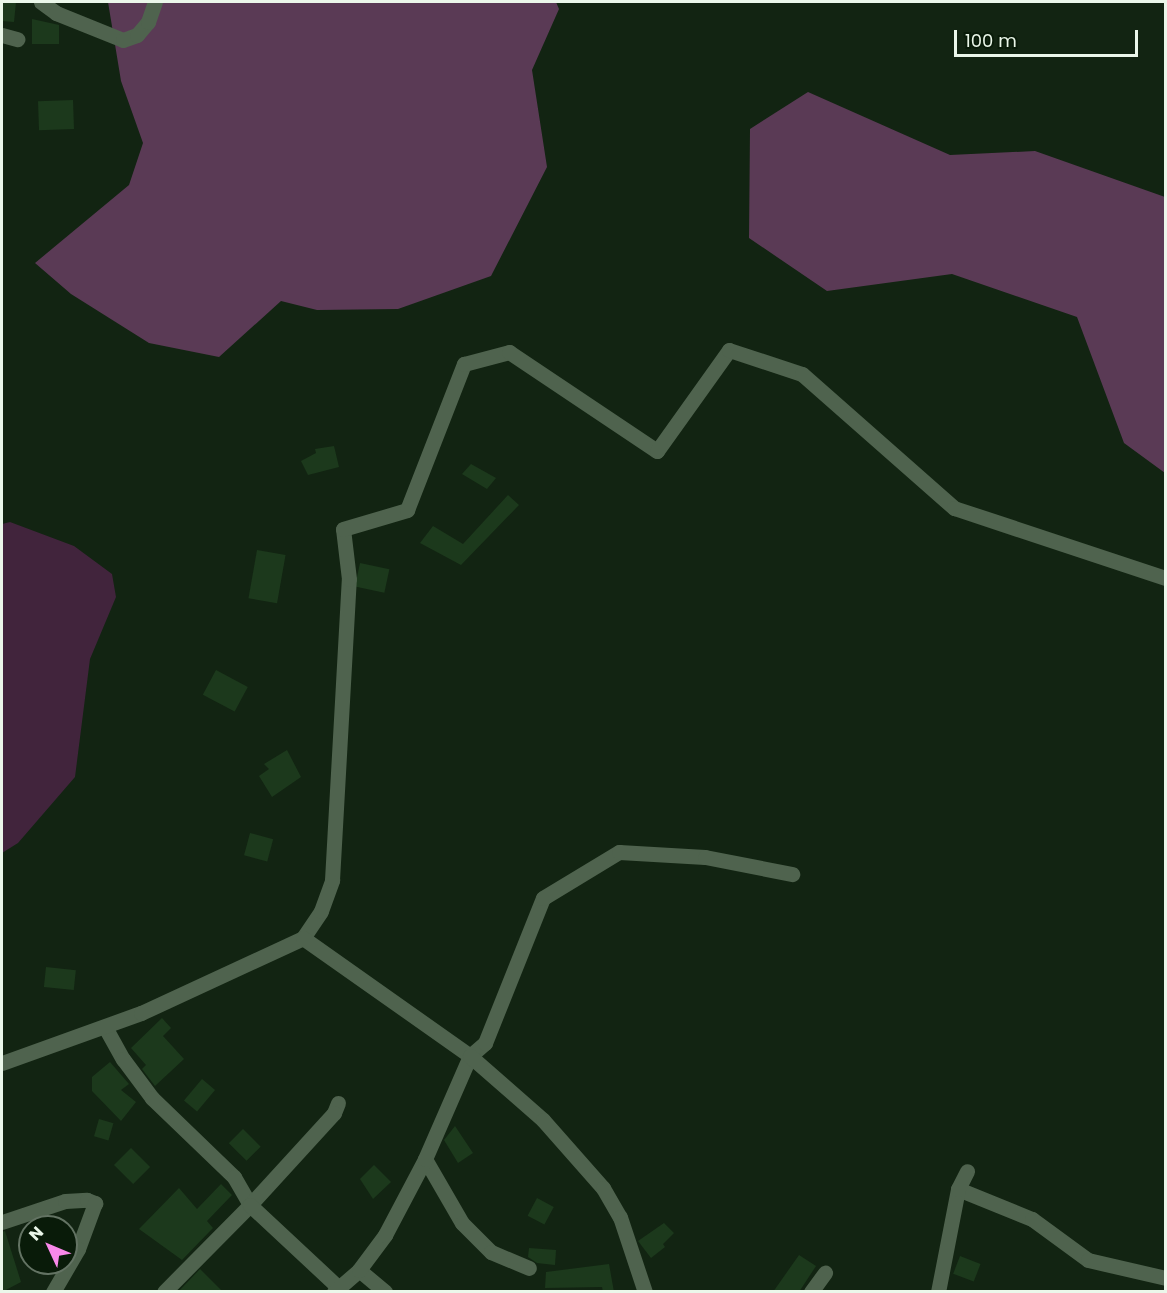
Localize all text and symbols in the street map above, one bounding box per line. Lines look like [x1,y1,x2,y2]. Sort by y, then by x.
scale bar [957,18,1142,56]
text: 100 m [965,28,1017,53]
north arrow [18,1215,78,1275]
text: N [24,1221,49,1246]

